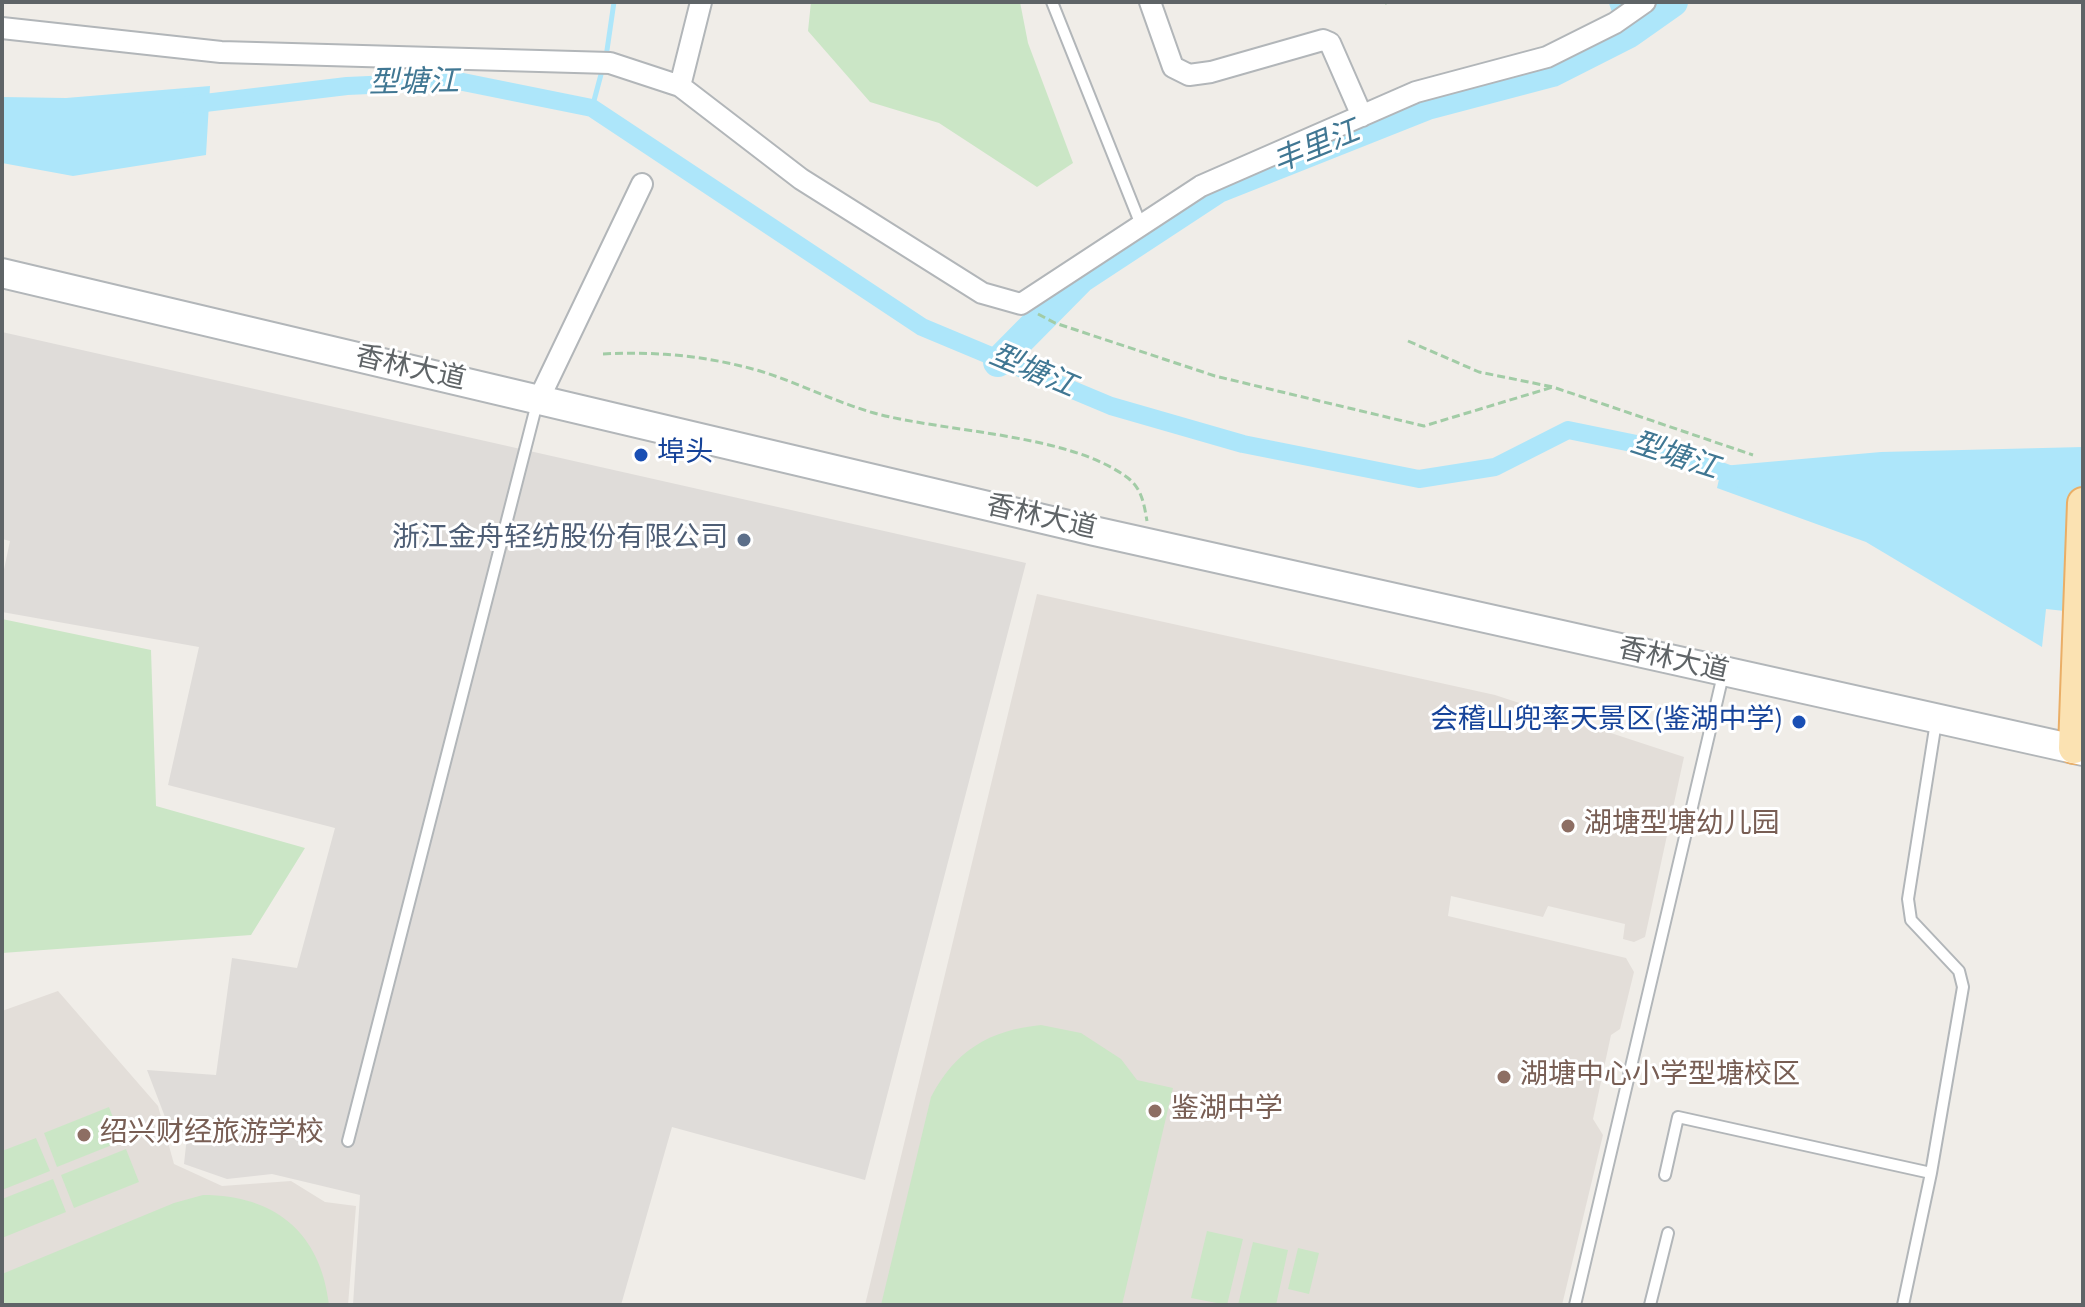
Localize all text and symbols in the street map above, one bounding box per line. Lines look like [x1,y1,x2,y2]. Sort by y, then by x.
water label: 型塘江 [369,66,459,104]
water label: 丰里江 [1269,115,1365,183]
water label: 型塘江 [984,339,1080,407]
street label: 香林大道 [352,341,468,399]
water label: 型塘江 [1626,427,1722,489]
place label: 埠头 [657,438,713,472]
marker: 埠头 [632,446,650,464]
street label: 香林大道 [983,490,1099,548]
place label: 浙江金舟轻纺股份有限公司 [392,523,728,557]
marker: 浙江金舟轻纺股份有限公司 [735,531,753,549]
street label: 香林大道 [1615,633,1731,691]
place label: 会稽山兜率天景区(鉴湖中学) [1430,705,1783,739]
marker: 会稽山兜率天景区(鉴湖中学) [1790,713,1808,731]
place label: 湖塘型塘幼儿园 [1584,809,1780,843]
marker: 湖塘型塘幼儿园 [1559,817,1577,835]
place label: 湖塘中心小学型塘校区 [1520,1060,1800,1094]
marker: 湖塘中心小学型塘校区 [1495,1068,1513,1086]
place label: 鉴湖中学 [1171,1094,1283,1128]
marker: 鉴湖中学 [1146,1102,1164,1120]
place label: 绍兴财经旅游学校 [100,1118,324,1152]
marker: 绍兴财经旅游学校 [75,1126,93,1144]

